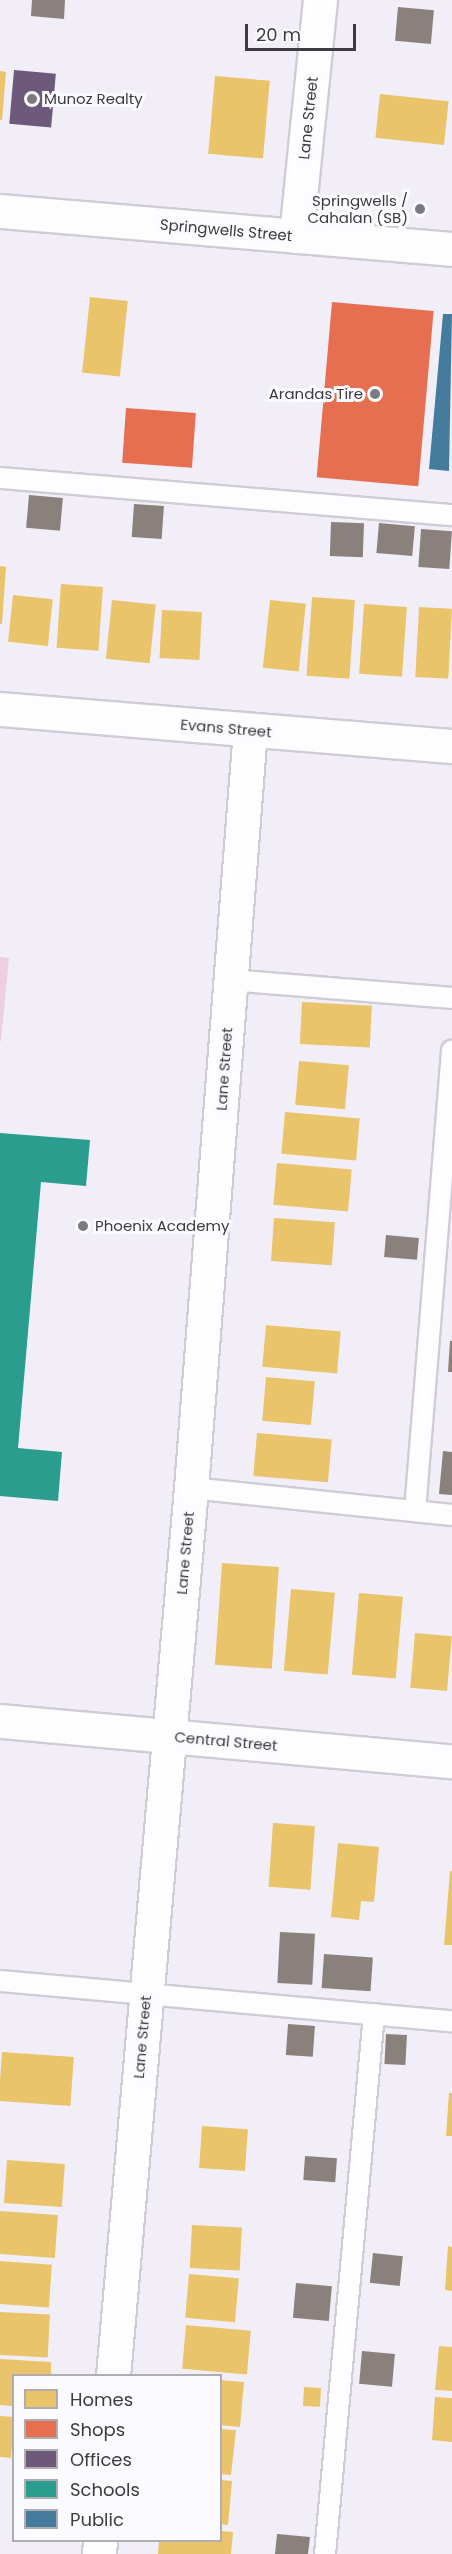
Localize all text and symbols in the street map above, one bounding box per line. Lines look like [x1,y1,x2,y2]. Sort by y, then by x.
scale bar [248,12,359,50]
text: 20 m [256,22,301,47]
street label: Lane Street [295,76,321,160]
place label: Munoz Realty [44,90,143,108]
marker: Munoz Realty [25,92,39,106]
place label: Springwells / Cahalan (SB) [307,191,408,226]
marker: Springwells / Cahalan (SB) [413,202,427,216]
street label: Springwells Street [159,215,293,245]
place label: Arandas Tire [269,385,363,403]
marker: Arandas Tire [368,387,382,401]
street label: Evans Street [180,715,272,741]
street label: Lane Street [212,1027,236,1111]
place label: Phoenix Academy [95,1217,229,1235]
marker: Phoenix Academy [76,1219,90,1233]
street label: Lane Street [172,1511,198,1595]
street label: Central Street [174,1728,278,1754]
street label: Lane Street [129,1995,155,2079]
legend [12,2374,222,2542]
text: Homes [70,2387,133,2412]
text: Shops [70,2417,125,2442]
text: Offices [70,2447,132,2472]
text: Schools [70,2477,140,2502]
text: Public [70,2507,124,2532]

